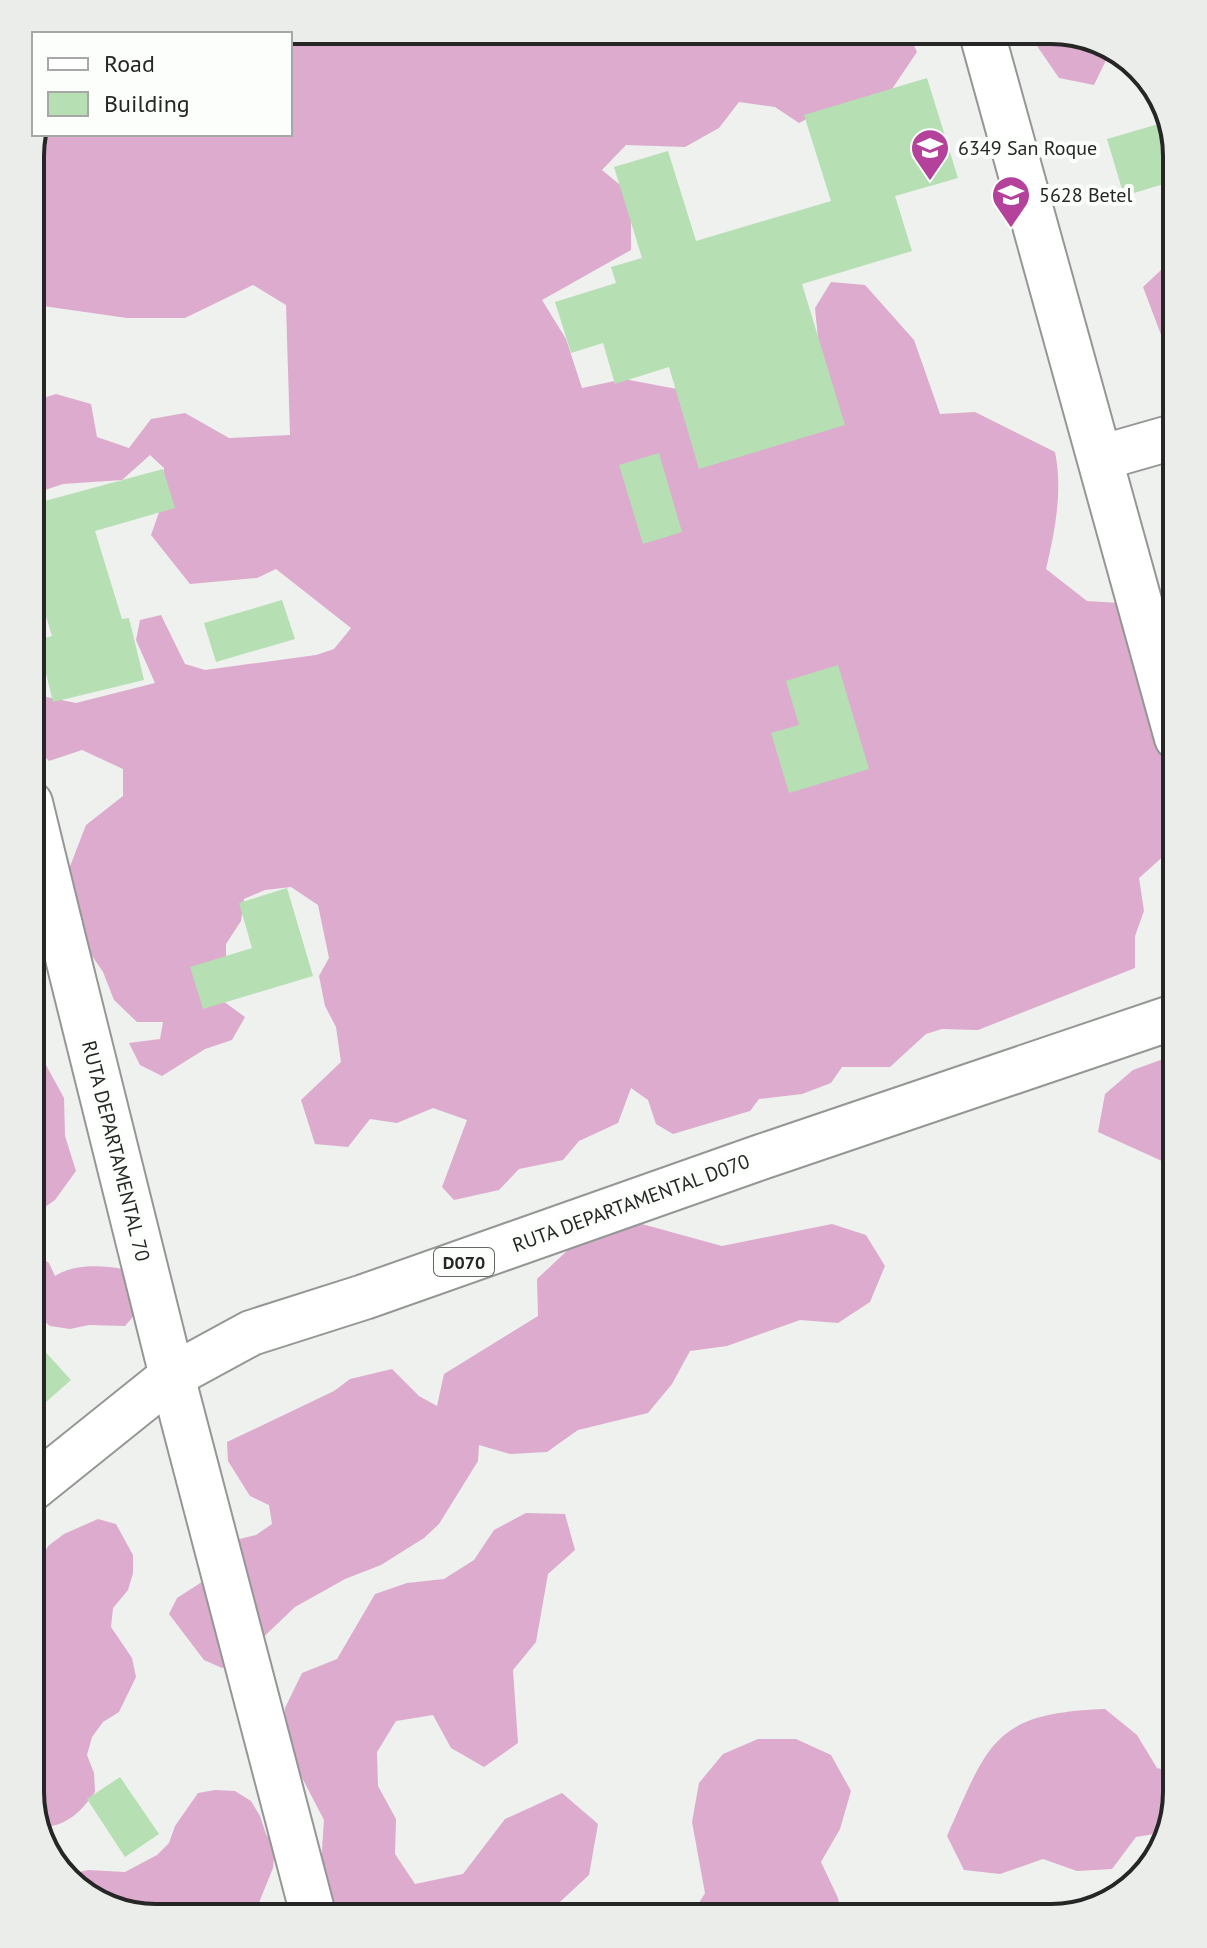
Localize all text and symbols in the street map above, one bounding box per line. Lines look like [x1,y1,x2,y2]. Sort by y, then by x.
legend [32,32,292,136]
text: Road [104,48,155,79]
text: Building [104,88,190,119]
school or university icon: 6349 San Roque [909,127,951,182]
place label: 6349 San Roque [958,135,1097,161]
school or university icon: 5628 Betel [990,174,1032,229]
place label: 5628 Betel [1039,182,1133,208]
street label: RUTA DEPARTAMENTAL 70 [76,1038,156,1264]
street label: RUTA DEPARTAMENTAL D070 [509,1148,753,1258]
road number: D070 [434,1248,494,1276]

